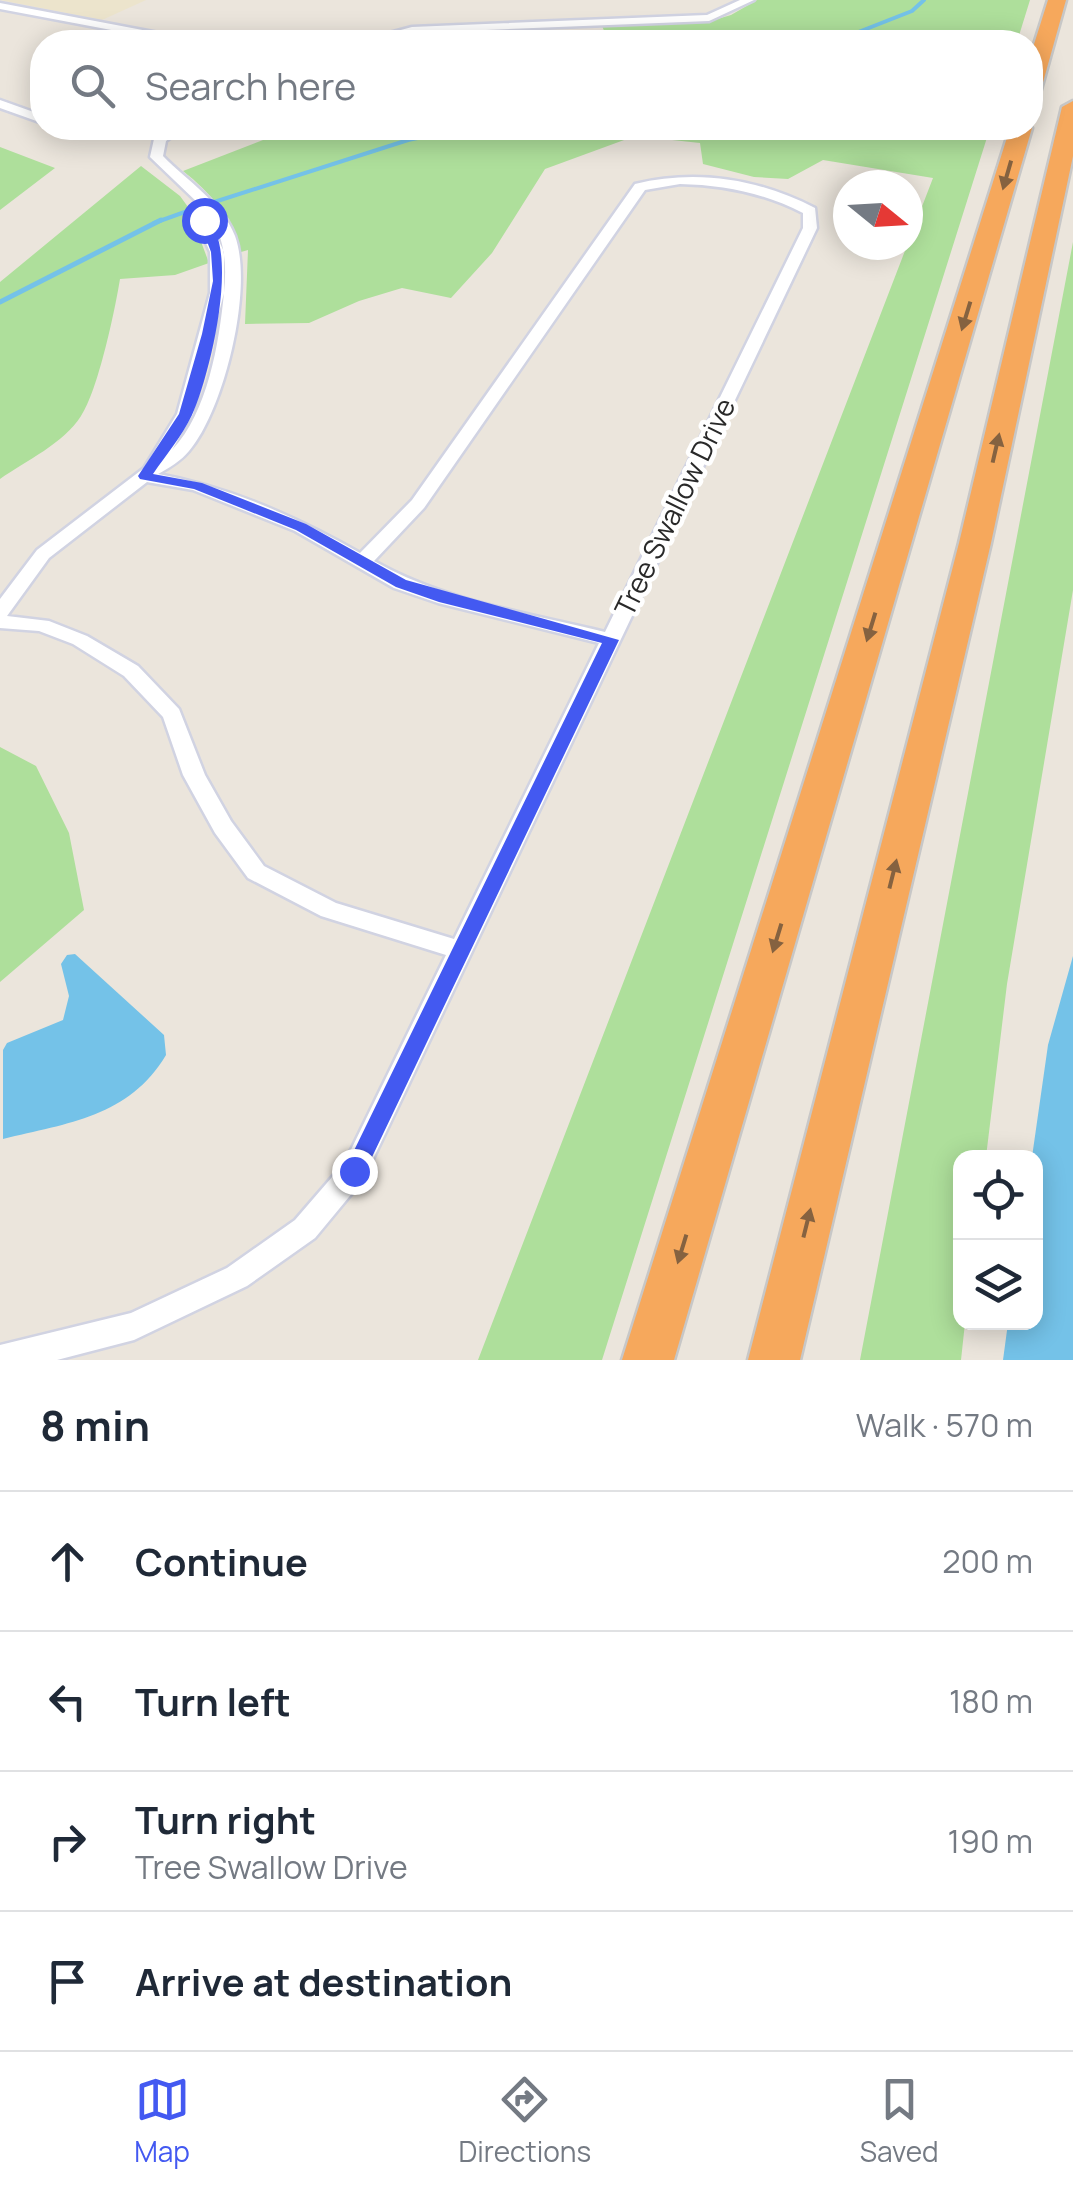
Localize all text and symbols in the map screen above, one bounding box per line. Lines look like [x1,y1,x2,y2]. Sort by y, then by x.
search box [30,30,1043,140]
icon: search [65,58,120,113]
text: Search here [145,59,356,111]
one-way arrow [999,160,1015,191]
north arrow [833,170,923,260]
route start [182,198,228,244]
one-way arrow [957,301,972,331]
street label: Tree Swallow Drive [605,391,743,622]
one-way arrow [989,432,1004,463]
one-way arrow [863,612,878,642]
one-way arrow [886,858,901,889]
one-way arrow [769,923,784,953]
route end [332,1149,378,1195]
map controls [953,1150,1043,1330]
button: locate [953,1150,1043,1240]
one-way arrow [800,1207,815,1238]
one-way arrow [674,1234,689,1264]
button: layers [953,1240,1043,1330]
text: 8 min [40,1396,150,1454]
text: Walk · 570 m [856,1403,1033,1447]
icon: ahead [40,1534,95,1589]
text: Continue [135,1535,308,1587]
text: 200 m [942,1539,1033,1583]
icon: left [40,1674,95,1729]
text: Turn left [135,1675,291,1727]
text: 180 m [949,1679,1033,1723]
text: Turn right [135,1793,316,1845]
icon: right [40,1814,95,1869]
text: 190 m [948,1819,1033,1863]
text: Tree Swallow Drive [135,1845,408,1889]
icon: arrive [40,1954,95,2009]
text: Arrive at destination [135,1955,512,2007]
tab: Map [134,2072,190,2170]
tab: Directions [459,2072,591,2170]
tab: Saved [860,2072,939,2170]

